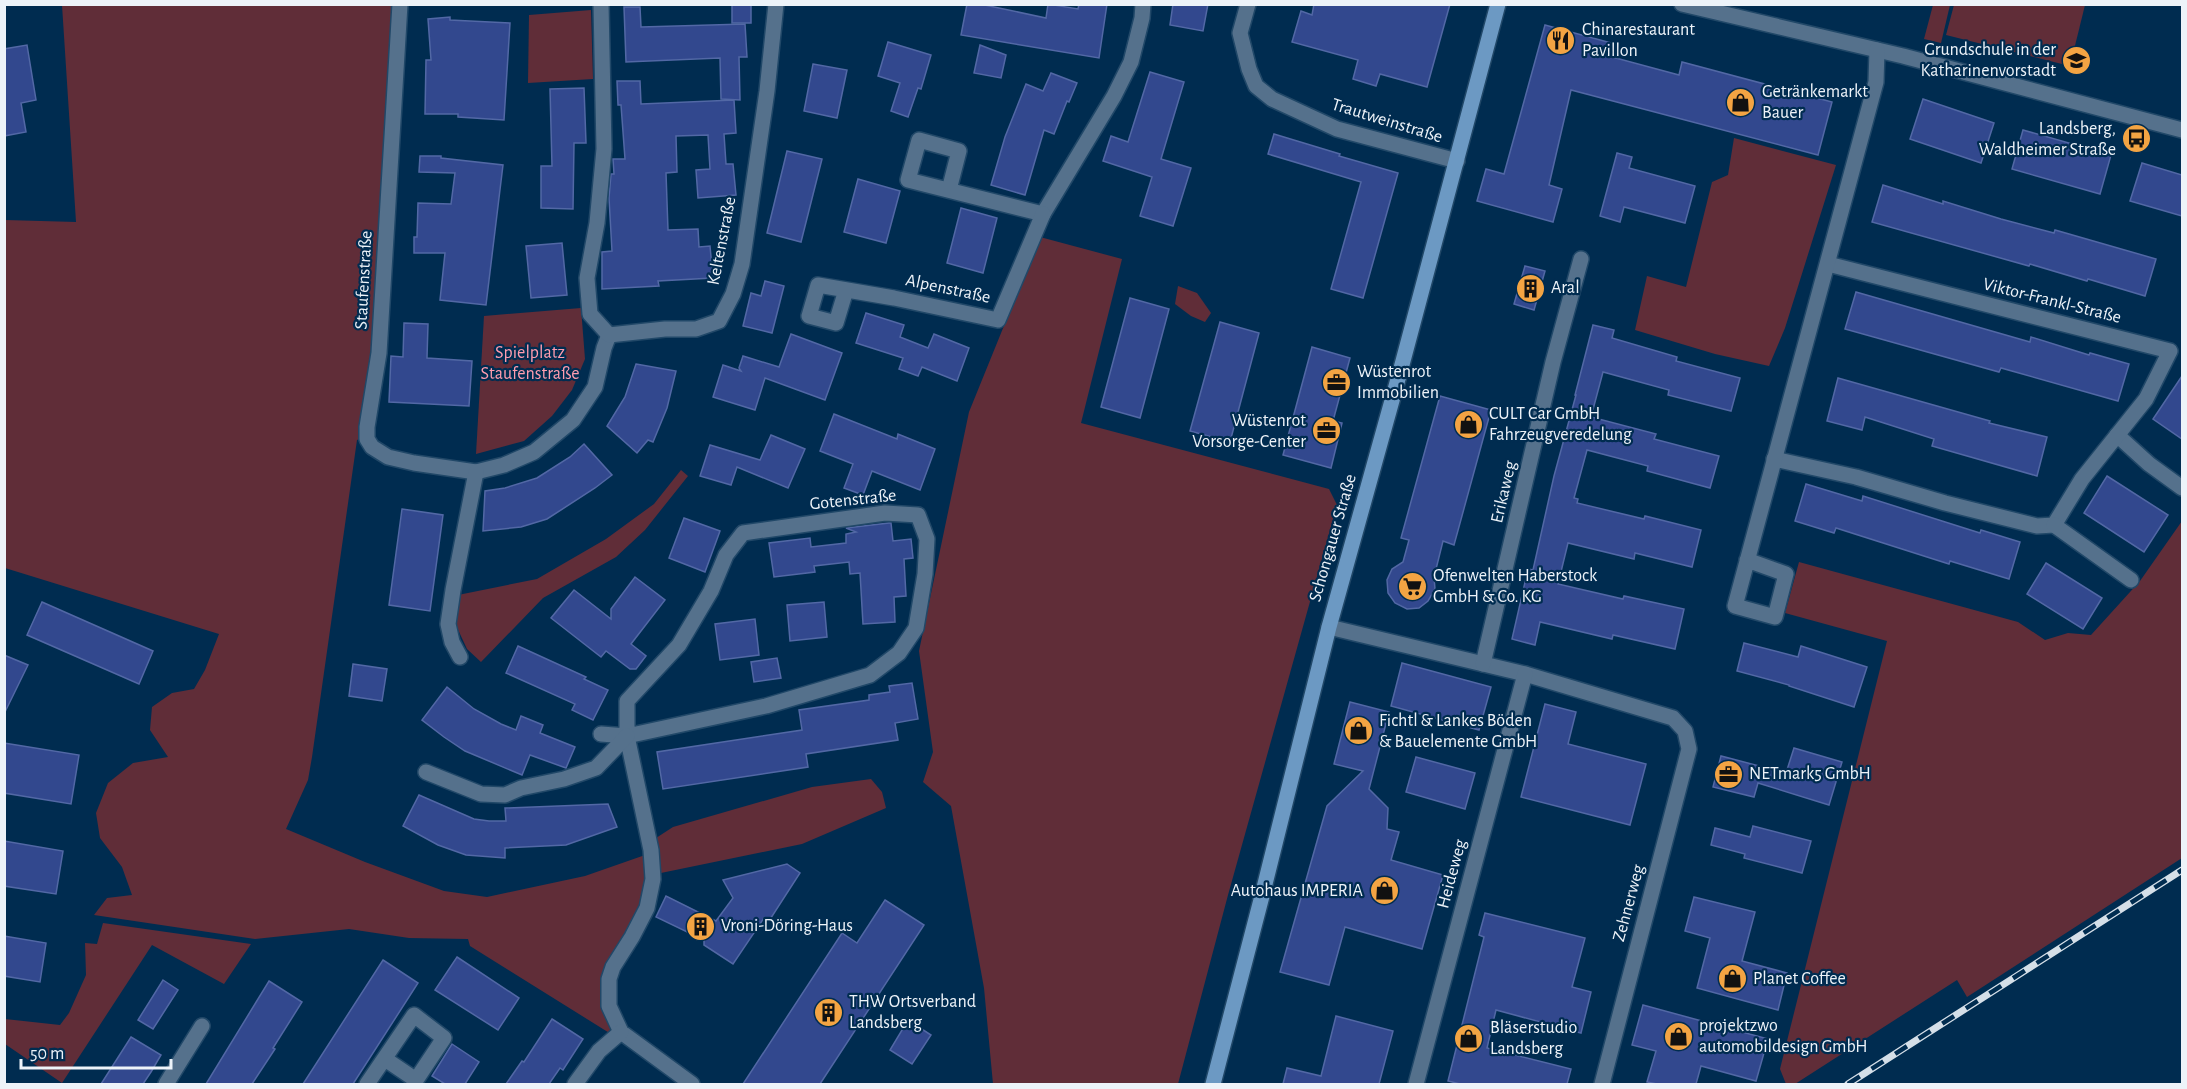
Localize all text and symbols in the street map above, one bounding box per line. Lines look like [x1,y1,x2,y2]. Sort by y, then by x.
place label: Chinarestaurant Pavillon [1582,21,1695,60]
restaurant icon: Chinarestaurant Pavillon [1545,24,1577,56]
place label: Grundschule in der Katharinenvorstadt [1920,41,2056,80]
school or university icon: Grundschule in der Katharinenvorstadt [2061,44,2093,76]
place label: Getränkemarkt Bauer [1762,83,1868,122]
shop icon: Getränkemarkt Bauer [1725,86,1757,118]
street label: Trautweinstraße [1329,96,1445,146]
place label: Landsberg, Waldheimer Straße [1979,120,2116,159]
bus stop icon: Landsberg, Waldheimer Straße [2121,123,2153,155]
street label: Keltenstraße [705,195,739,287]
street label: Staufenstraße [352,230,376,330]
street label: Alpenstraße [904,271,992,307]
building icon: Aral [1514,272,1546,304]
street label: Viktor-Frankl-Straße [1981,275,2123,327]
place label: Aral [1551,279,1580,297]
park label: Spielplatz Staufenstraße [481,344,579,383]
place label: Wüstenrot Immobilien [1357,363,1439,402]
office icon: Wüstenrot Immobilien [1320,366,1352,398]
place label: CULT Car GmbH Fahrzeugveredelung [1489,405,1632,444]
shop icon: CULT Car GmbH Fahrzeugveredelung [1452,408,1484,440]
place label: Wüstenrot Vorsorge-Center [1192,412,1306,451]
office icon: Wüstenrot Vorsorge-Center [1311,415,1343,447]
street label: Erikaweg [1488,459,1520,525]
street label: Schongauer Straße [1306,472,1360,604]
street label: Gotenstraße [809,487,897,513]
place label: Ofenwelten Haberstock GmbH & Co. KG [1433,567,1598,606]
supermarket icon: Ofenwelten Haberstock GmbH & Co. KG [1396,570,1428,602]
place label: Fichtl & Lankes Böden & Bauelemente GmbH [1379,712,1537,751]
shop icon: Fichtl & Lankes Böden & Bauelemente GmbH [1342,715,1374,747]
office icon: NETmark5 GmbH [1712,758,1744,790]
place label: NETmark5 GmbH [1749,765,1871,783]
street label: Heideweg [1434,837,1470,911]
street label: Zehnerweg [1610,862,1648,943]
shop icon: Autohaus IMPERIA [1368,875,1400,907]
place label: Autohaus IMPERIA [1231,882,1364,900]
building icon: Vroni-Döring-Haus [684,910,716,942]
place label: Vroni-Döring-Haus [721,917,853,935]
shop icon: Planet Coffee [1716,963,1748,995]
place label: Planet Coffee [1753,970,1846,988]
place label: THW Ortsverband Landsberg [849,993,976,1032]
building icon: THW Ortsverband Landsberg [812,996,844,1028]
place label: projektzwo automobildesign GmbH [1699,1017,1868,1056]
place label: Bläserstudio Landsberg [1490,1019,1577,1058]
shop icon: projektzwo automobildesign GmbH [1662,1020,1694,1052]
shop icon: Bläserstudio Landsberg [1453,1022,1485,1054]
scale bar [21,1032,171,1070]
text: 50 m [30,1045,64,1063]

